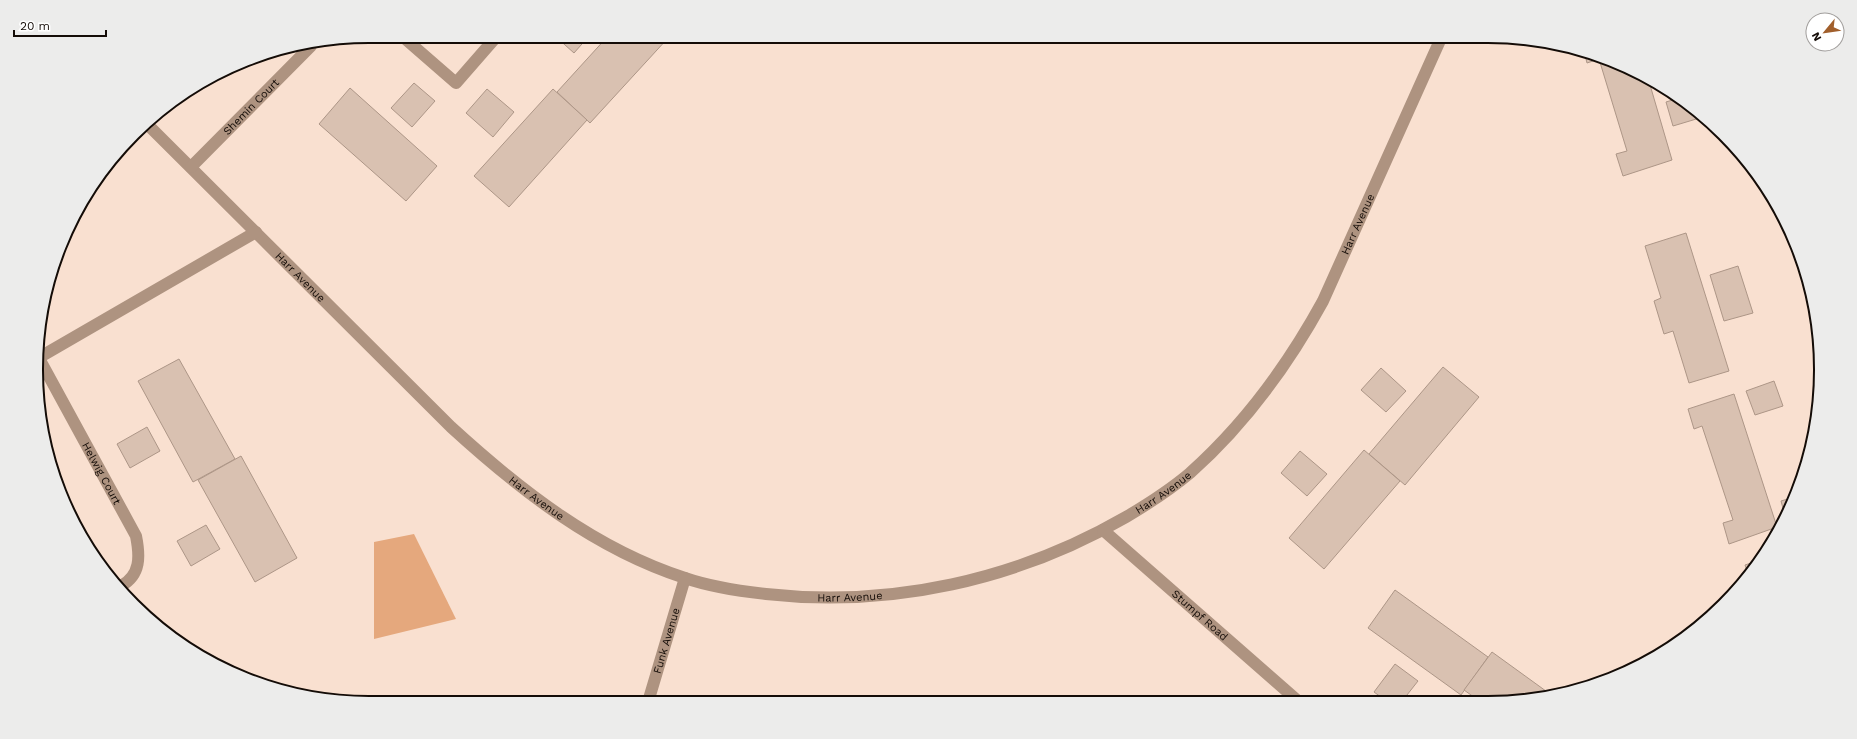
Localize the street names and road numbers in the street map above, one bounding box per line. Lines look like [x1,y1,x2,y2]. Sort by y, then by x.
street label: Shemin Court [221,76,282,138]
street label: Harr Avenue [1339,192,1377,257]
street label: Harr Avenue [272,250,328,305]
street label: Helwig Court [79,440,124,507]
street label: Harr Avenue [1133,469,1194,517]
street label: Harr Avenue [506,474,566,523]
street label: Stumpf Road [1169,587,1230,643]
street label: Harr Avenue [817,589,883,605]
street label: Funk Avenue [651,606,683,675]

